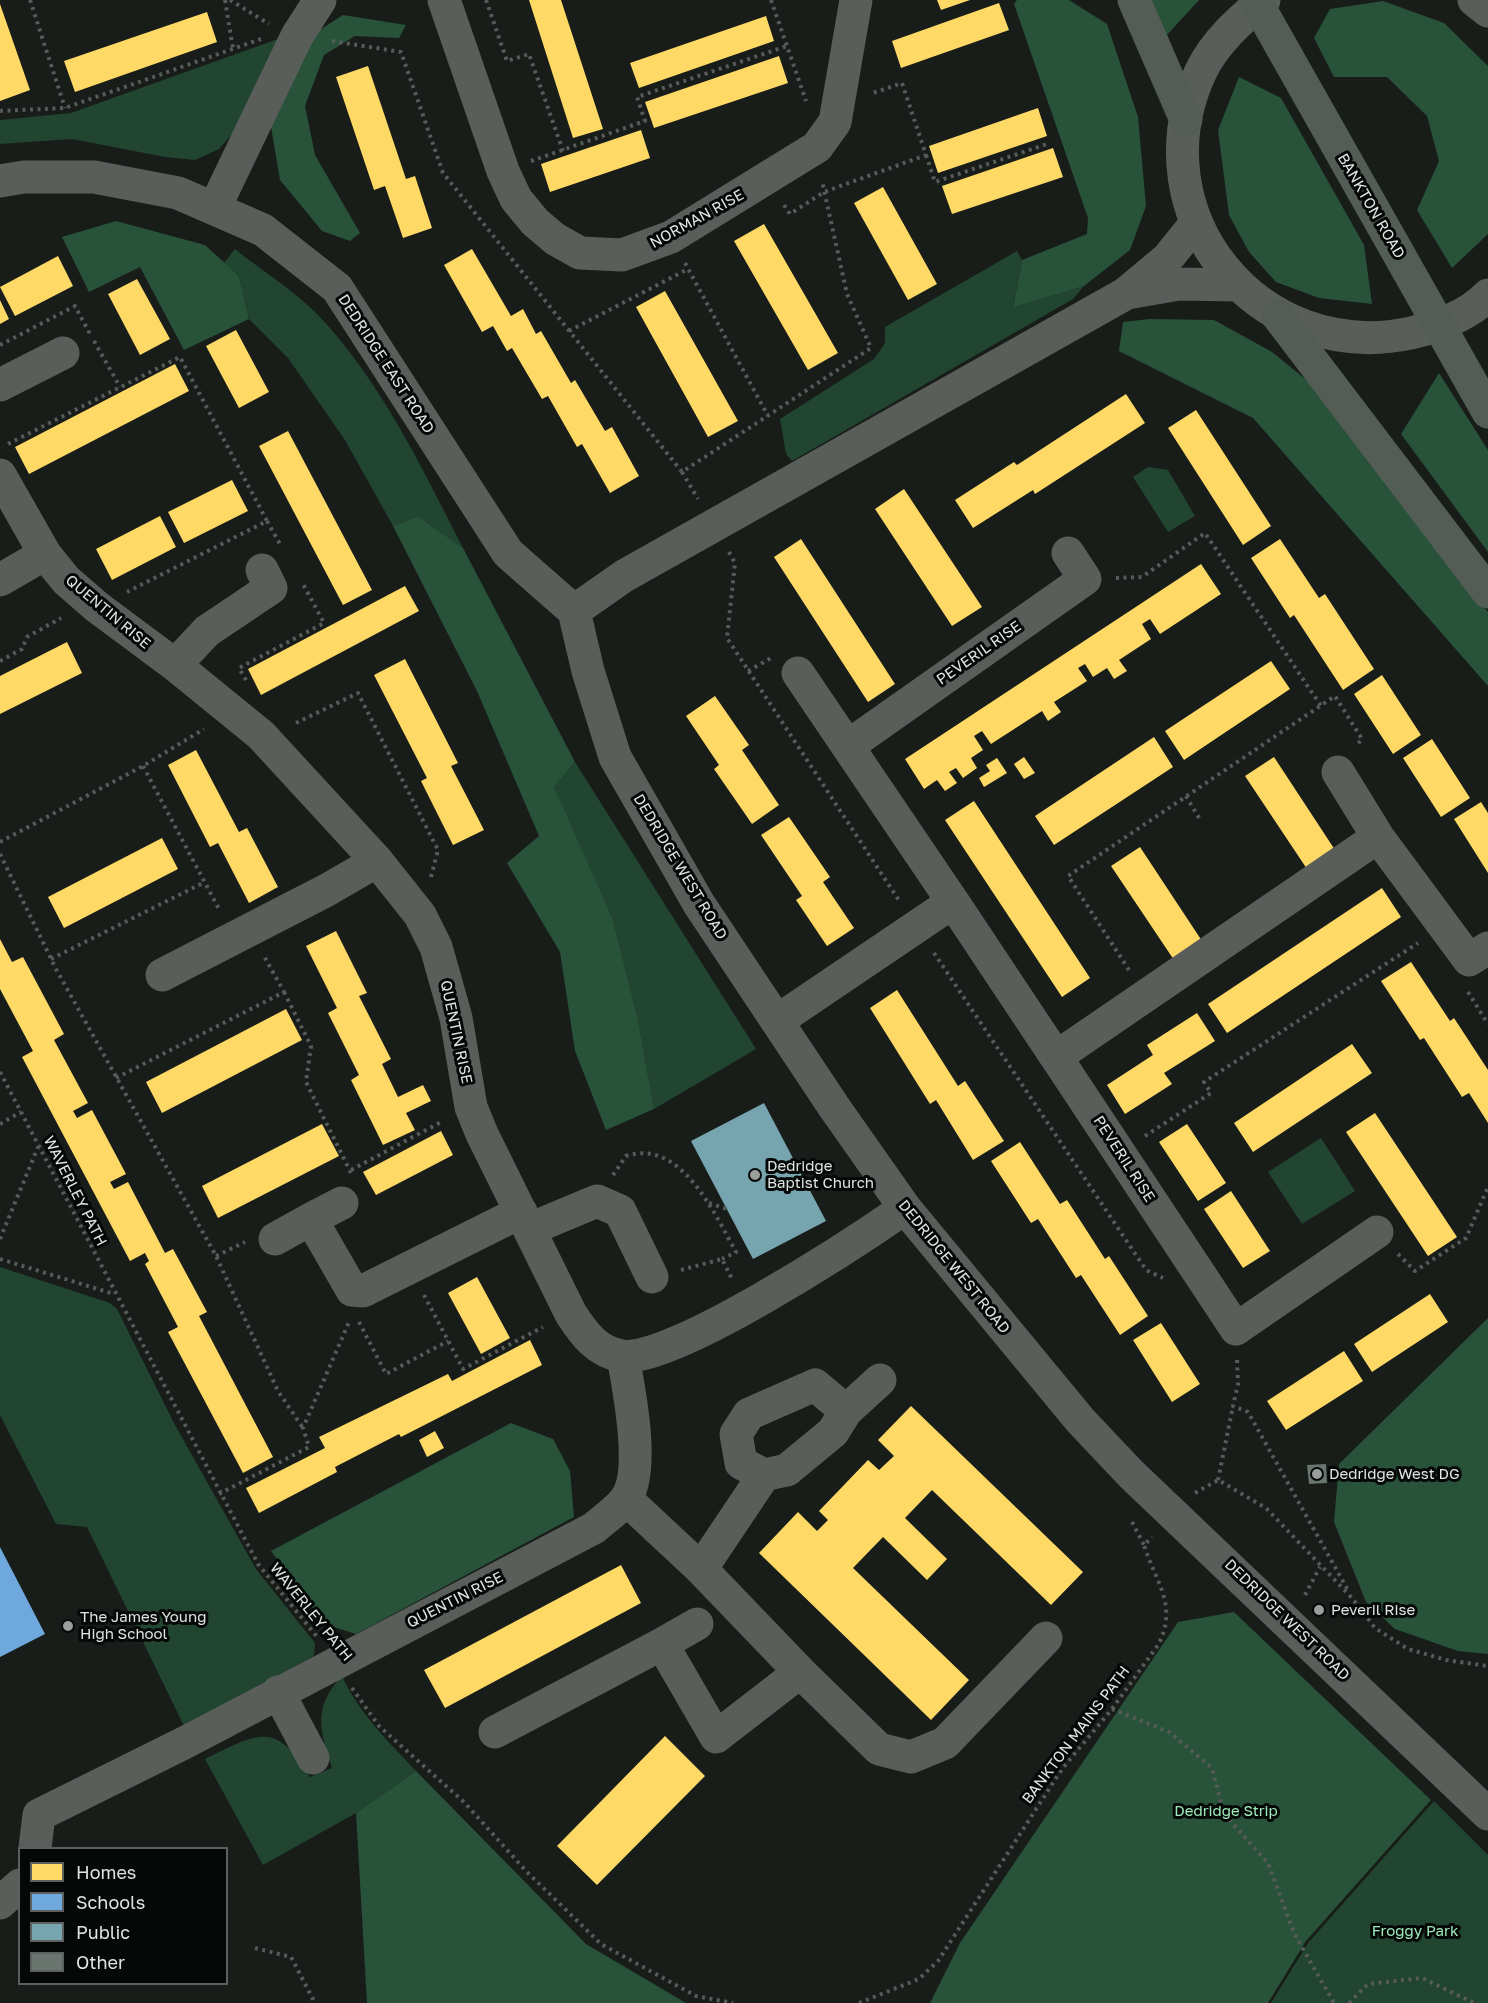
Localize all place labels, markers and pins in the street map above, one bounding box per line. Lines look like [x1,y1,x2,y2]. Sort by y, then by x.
place label: Dedridge Baptist Church [767,1157,874,1192]
marker: Dedridge Baptist Church [748,1168,762,1182]
place label: Dedridge West DG [1329,1465,1459,1483]
marker: Dedridge West DG [1310,1467,1324,1481]
place label: Peveril Rise [1331,1601,1415,1619]
marker: Peveril Rise [1312,1603,1326,1617]
place label: The James Young High School [80,1608,206,1643]
marker: The James Young High School [61,1619,75,1633]

